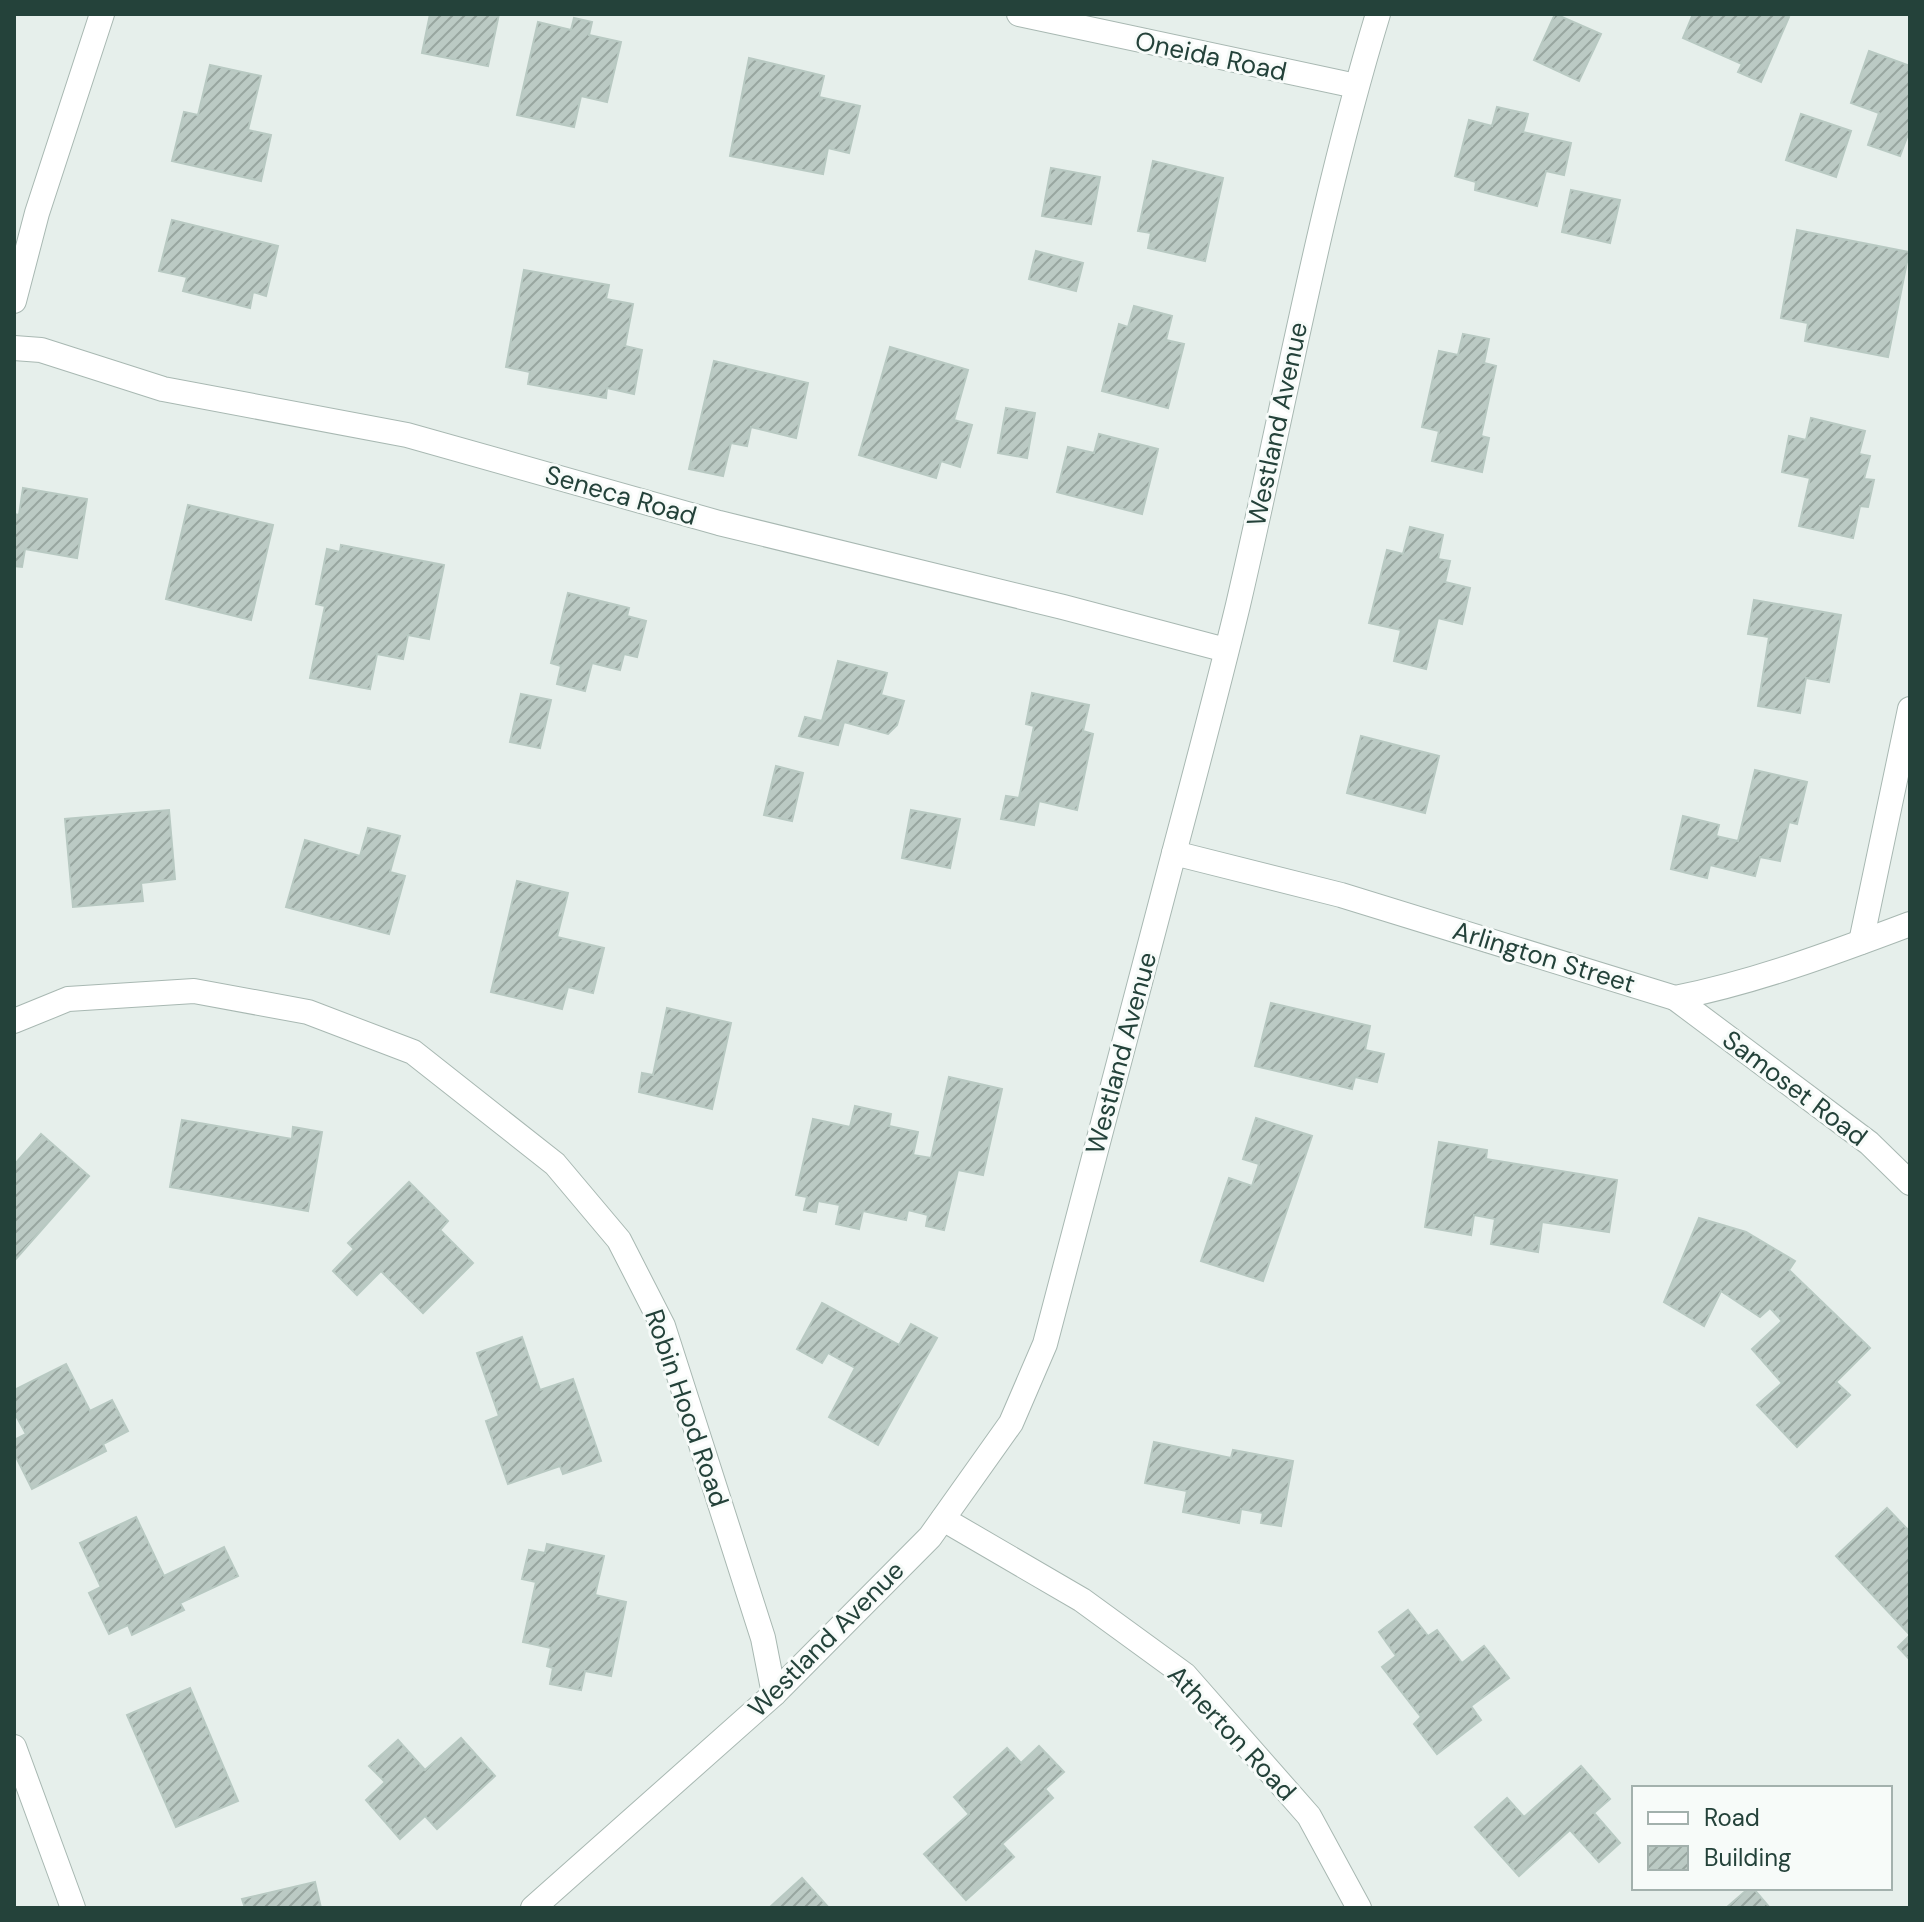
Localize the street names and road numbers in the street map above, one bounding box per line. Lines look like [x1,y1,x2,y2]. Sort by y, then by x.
street label: Oneida Road [1132,23,1290,89]
street label: Westland Avenue [1239,319,1315,529]
street label: Seneca Road [541,457,701,533]
street label: Arlington Street [1449,913,1639,1001]
street label: Westland Avenue [1078,948,1164,1158]
street label: Samoset Road [1716,1022,1874,1154]
street label: Robin Hood Road [637,1305,737,1511]
street label: Westland Avenue [741,1554,911,1724]
street label: Atherton Road [1160,1658,1304,1808]

